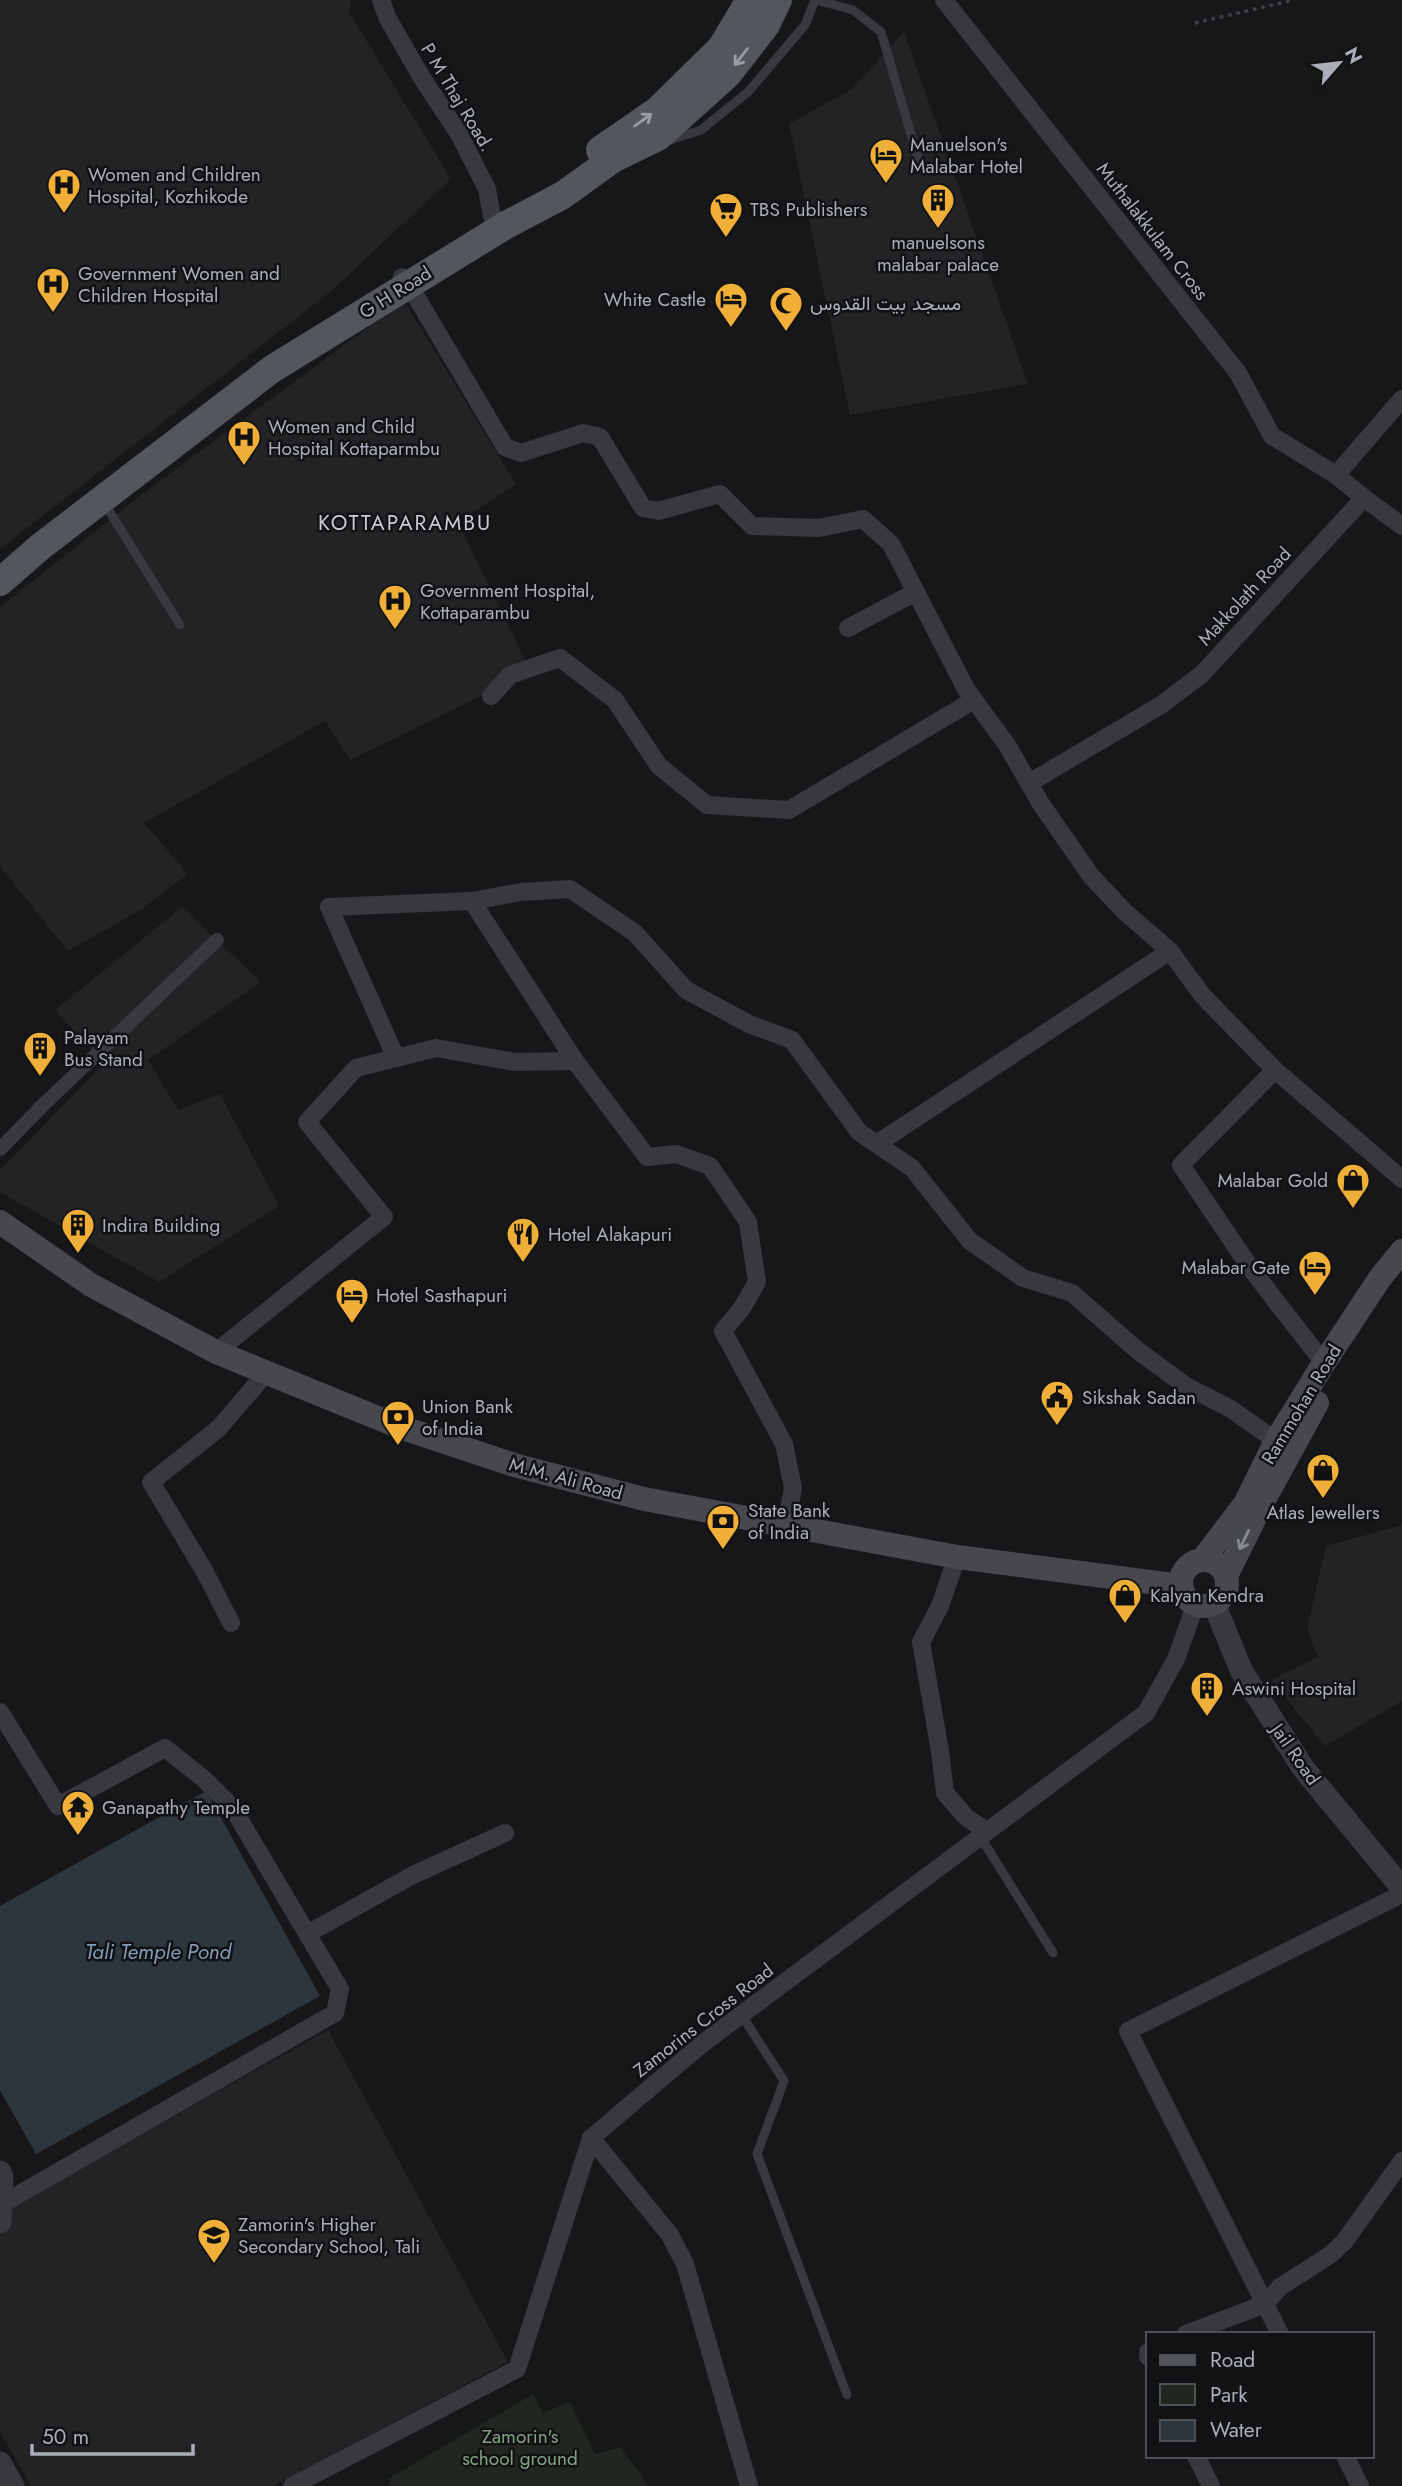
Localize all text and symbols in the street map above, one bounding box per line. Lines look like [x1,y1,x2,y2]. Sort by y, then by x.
north arrow [1304,28,1374,98]
street label: P M Thaj Road. [415,38,501,157]
text: N [1338,42,1369,68]
one-way arrow [734,47,749,66]
one-way arrow [633,113,652,127]
place label: Manuelson's Malabar Hotel [910,131,1023,180]
hotel icon: Manuelson's Malabar Hotel [867,136,905,185]
street label: Muthalakkulam Cross [1090,157,1215,306]
place label: Women and Children Hospital, Kozhikode [88,161,261,210]
hospital icon: Women and Children Hospital, Kozhikode [45,166,83,215]
building icon: manuelsons malabar palace [919,181,957,230]
supermarket icon: TBS Publishers [707,190,745,239]
place label: TBS Publishers [750,196,868,223]
place label: manuelsons malabar palace [877,229,999,278]
place label: Government Women and Children Hospital [78,260,280,309]
street label: G H Road [354,260,437,325]
hospital icon: Government Women and Children Hospital [34,265,72,314]
hotel icon: White Castle [712,280,750,329]
mosque icon: مسجد بیت القدوس [767,284,805,333]
place label: White Castle [604,286,706,313]
place label: مسجد بیت القدوس [810,290,961,317]
place label: Women and Child Hospital Kottaparmbu [268,413,440,462]
hospital icon: Women and Child Hospital Kottaparmbu [225,418,263,467]
district label: KOTTAPARAMBU [318,508,492,538]
street label: Makkolath Road [1191,541,1297,652]
place label: Government Hospital, Kottaparambu [420,577,595,626]
hospital icon: Government Hospital, Kottaparambu [376,582,414,631]
place label: Palayam Bus Stand [64,1024,143,1073]
building icon: Palayam Bus Stand [21,1029,59,1078]
shop icon: Malabar Gold [1334,1161,1372,1210]
place label: Malabar Gold [1217,1167,1328,1194]
building icon: Indira Building [59,1206,97,1255]
place label: Indira Building [102,1212,220,1239]
restaurant icon: Hotel Alakapuri [504,1215,542,1264]
place label: Hotel Alakapuri [548,1221,672,1248]
hotel icon: Malabar Gate [1296,1248,1334,1297]
place label: Malabar Gate [1182,1254,1290,1281]
hotel icon: Hotel Sasthapuri [333,1276,371,1325]
place label: Hotel Sasthapuri [376,1282,508,1309]
street label: Rammohan Road [1255,1339,1348,1469]
public building icon: Sikshak Sadan [1038,1378,1076,1427]
place label: Sikshak Sadan [1082,1384,1196,1411]
place label: Union Bank of India [422,1393,514,1442]
bank icon: Union Bank of India [379,1398,417,1447]
street label: M.M. Ali Road [506,1450,626,1507]
shop icon: Atlas Jewellers [1304,1451,1342,1500]
place label: State Bank of India [748,1497,831,1546]
place label: Atlas Jewellers [1266,1499,1380,1526]
bank icon: State Bank of India [704,1502,742,1551]
one-way arrow [1237,1529,1251,1550]
shop icon: Kalyan Kendra [1106,1576,1144,1625]
place label: Kalyan Kendra [1150,1582,1264,1609]
building icon: Aswini Hospital [1188,1669,1226,1718]
place label: Aswini Hospital [1232,1675,1356,1702]
street label: Jail Road [1263,1716,1327,1791]
temple icon: Ganapathy Temple [59,1788,97,1837]
place label: Ganapathy Temple [102,1794,250,1821]
water label: Tali Temple Pond [85,1937,232,1967]
street label: Zamorins Cross Road [628,1957,779,2084]
place label: Zamorin's Higher Secondary School, Tali [238,2211,420,2260]
school or university icon: Zamorin's Higher Secondary School, Tali [195,2216,233,2265]
legend [1146,2332,1374,2458]
text: Road [1210,2345,1255,2375]
text: Park [1210,2380,1248,2410]
scale bar [32,2412,192,2456]
text: Water [1210,2415,1263,2445]
text: 50 m [42,2422,89,2452]
park label: Zamorin's school ground [462,2423,578,2472]

